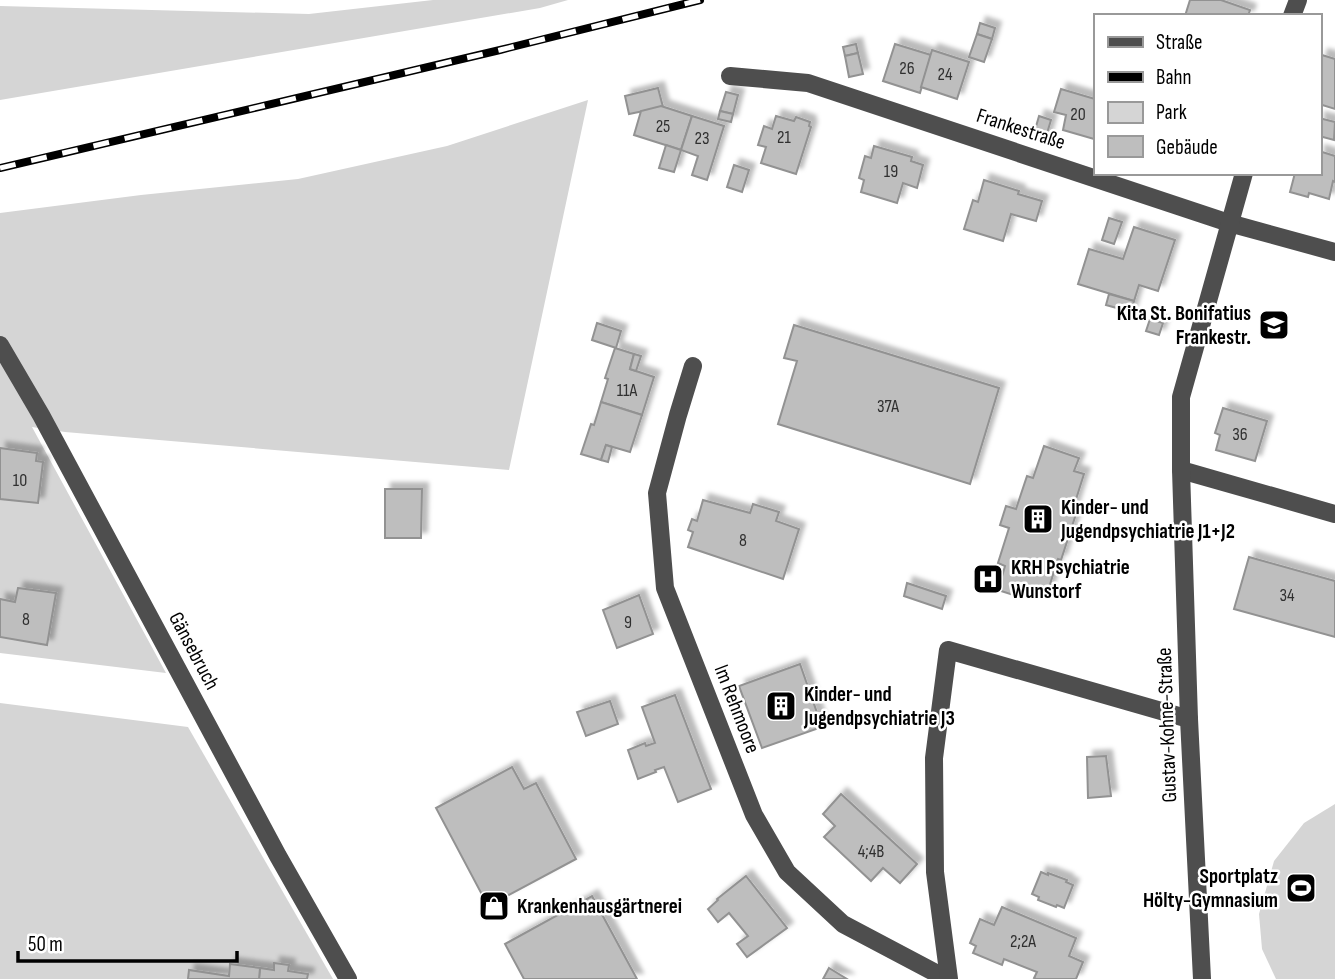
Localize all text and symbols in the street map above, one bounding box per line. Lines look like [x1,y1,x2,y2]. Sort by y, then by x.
legend [1094,14,1321,175]
text: Straße [1156,30,1202,55]
house number: 26 [899,58,915,79]
house number: 24 [938,64,953,85]
text: Bahn [1156,65,1191,90]
text: Park [1156,100,1187,125]
street label: Frankestraße [973,103,1069,155]
house number: 20 [1070,104,1086,125]
house number: 25 [656,116,670,137]
house number: 21 [777,127,792,148]
house number: 23 [695,128,710,149]
text: Gebäude [1156,135,1218,160]
house number: 19 [884,161,898,182]
place label: Kita St. Bonifatius Frankestr. [1117,301,1251,350]
school or university icon: Kita St. Bonifatius Frankestr. [1257,308,1291,342]
house number: 11A [617,380,638,401]
house number: 37A [877,396,899,417]
house number: 36 [1232,424,1248,445]
house number: 10 [13,470,27,491]
place label: Kinder- und Jugendpsychiatrie J1+J2 [1060,495,1235,544]
building icon: Kinder- und Jugendpsychiatrie J1+J2 [1021,502,1055,536]
house number: 8 [739,530,747,551]
place label: KRH Psychiatrie Wunstorf [1011,555,1130,604]
hospital icon: KRH Psychiatrie Wunstorf [971,562,1005,596]
house number: 34 [1279,585,1295,606]
street label: Gänsebruch [163,608,225,694]
house number: 8 [22,609,30,630]
house number: 9 [624,612,632,633]
street label: Gustav-Kohne-Straße [1152,647,1182,803]
street label: Im Rehmoore [709,661,765,757]
place label: Kinder- und Jugendpsychiatrie J3 [803,682,955,731]
building icon: Kinder- und Jugendpsychiatrie J3 [764,689,798,723]
house number: 4;4B [858,841,884,862]
place label: Sportplatz Hölty-Gymnasium [1143,864,1278,913]
sports icon: Sportplatz Hölty-Gymnasium [1284,871,1318,905]
shop icon: Krankenhausgärtnerei [477,889,511,923]
place label: Krankenhausgärtnerei [517,894,682,919]
scale bar [18,920,236,964]
house number: 2;2A [1010,931,1036,952]
text: 50 m [28,932,63,957]

